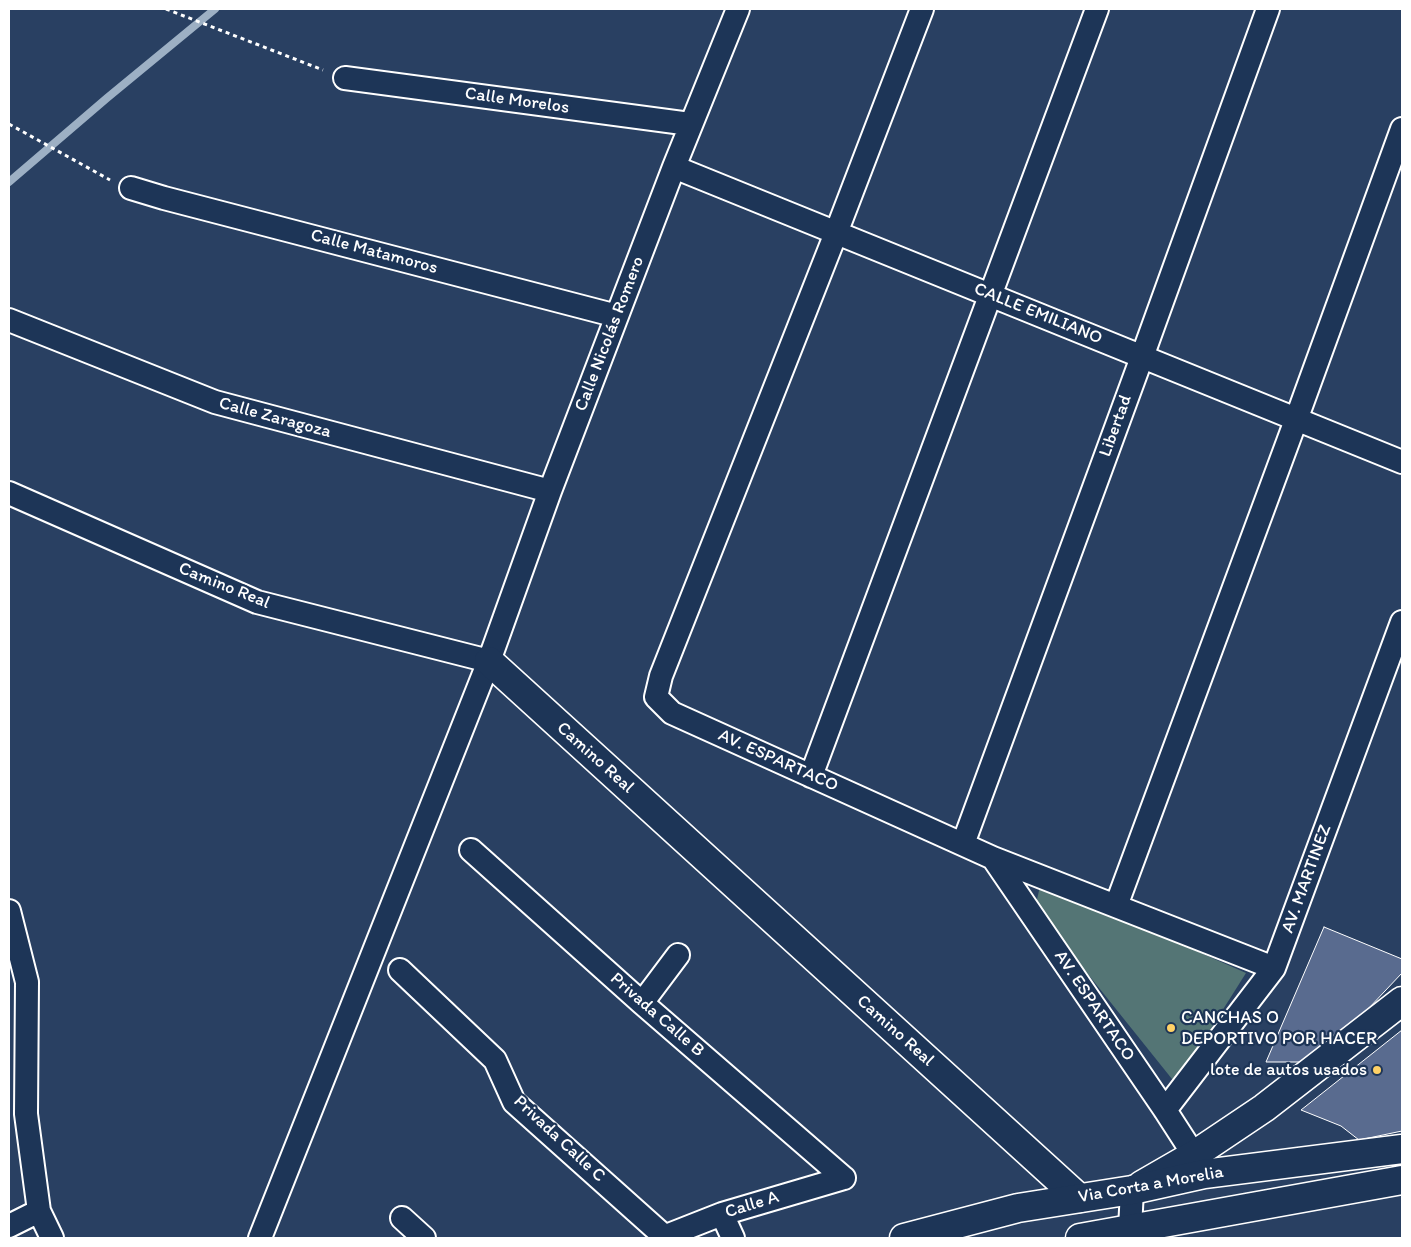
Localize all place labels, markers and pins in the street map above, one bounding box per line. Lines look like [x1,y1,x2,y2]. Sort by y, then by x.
place label: CANCHAS O DEPORTIVO POR HACER [1181,1007,1377,1050]
marker: CANCHAS O DEPORTIVO POR HACER [1165,1022,1177,1034]
place label: lote de autos usados [1210,1059,1367,1081]
marker: lote de autos usados [1371,1064,1383,1076]

